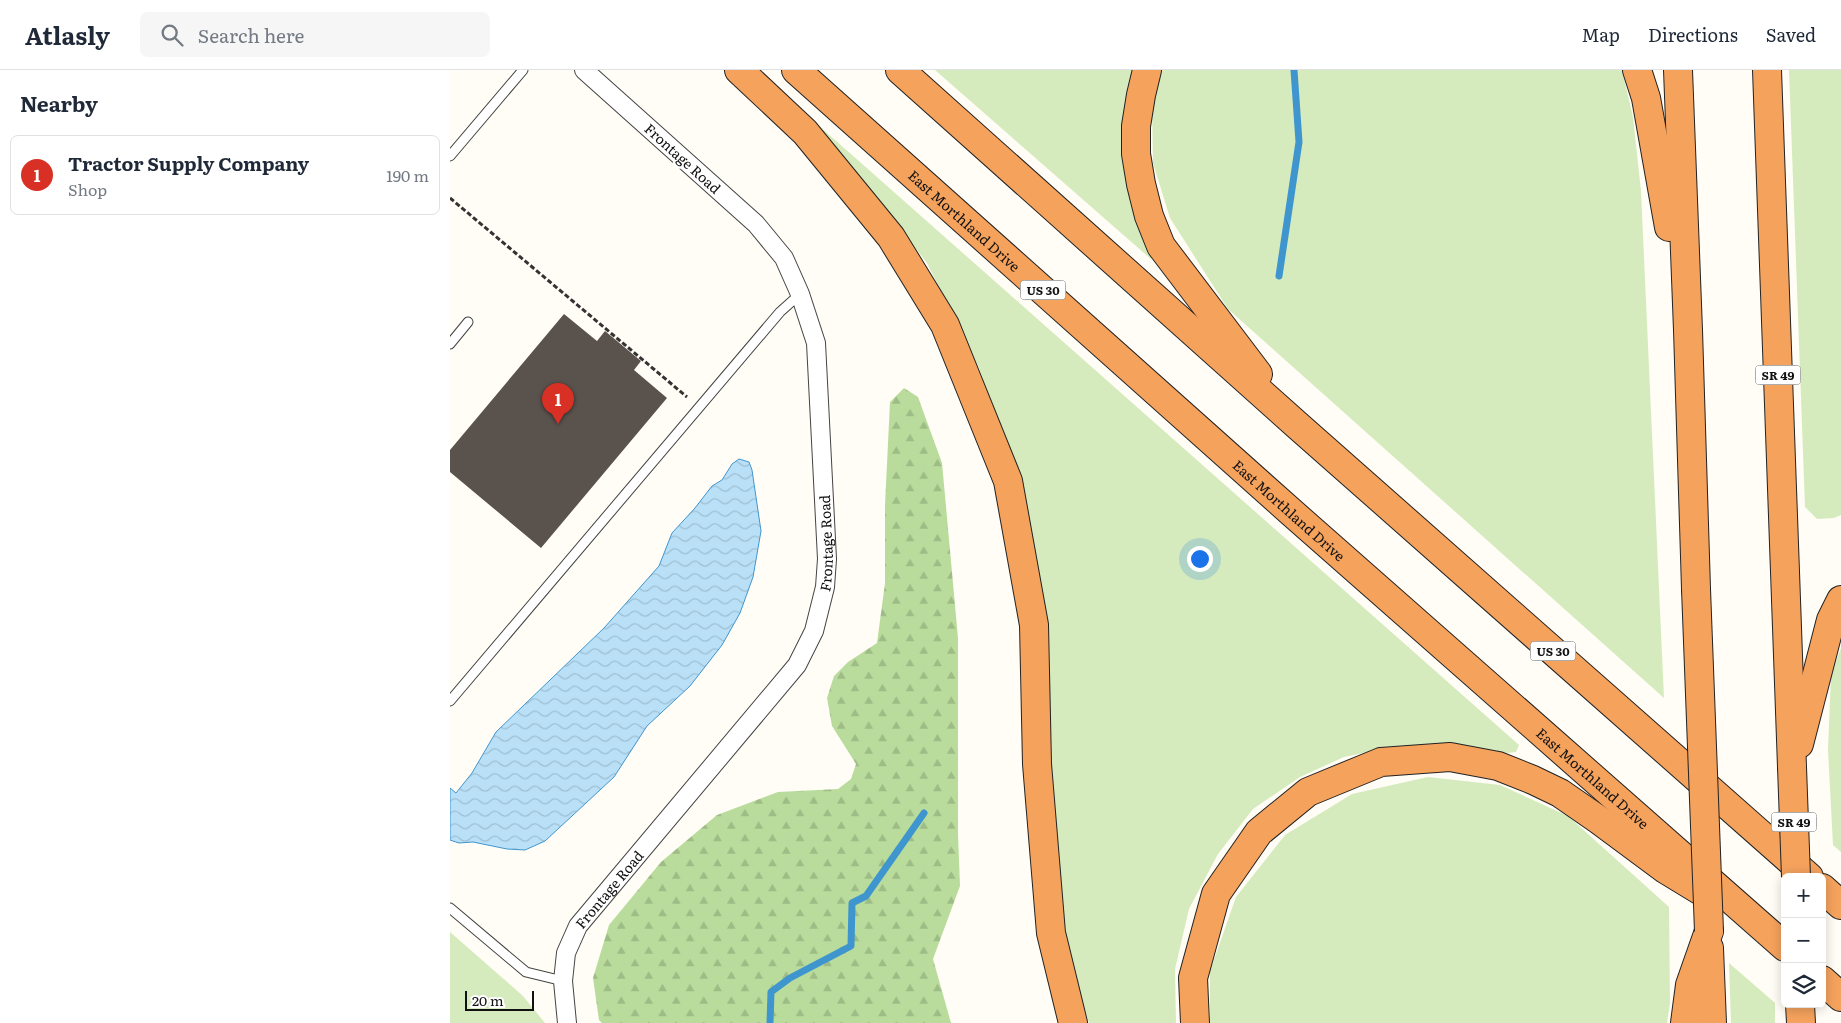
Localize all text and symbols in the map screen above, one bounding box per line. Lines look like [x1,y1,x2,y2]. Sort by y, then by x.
search box [140,12,490,57]
text: Atlasly [25,17,110,52]
icon: search [158,21,186,49]
text: Search here [198,21,304,49]
text: Map [1582,21,1620,48]
text: Directions [1648,21,1738,48]
text: Saved [1766,21,1816,48]
text: Nearby [20,87,98,118]
street label: Frontage Road [641,118,726,198]
text: Tractor Supply Company [68,149,309,177]
text: 1 [34,163,40,187]
text: 190 m [386,163,429,187]
street label: East Morthland Drive [904,165,1025,276]
text: Shop [68,177,107,201]
road number: US 30 [1020,280,1066,300]
road number: SR 49 [1756,366,1800,384]
pin: 1 [542,383,574,424]
street label: East Morthland Drive [1229,455,1350,565]
street label: Frontage Road [814,494,837,594]
your location [1187,546,1213,572]
road number: US 30 [1530,642,1576,660]
street label: East Morthland Drive [1532,723,1654,833]
road number: SR 49 [1772,812,1816,832]
street label: Frontage Road [570,845,648,933]
map controls [1781,873,1826,1008]
button: + [1781,873,1826,918]
button: − [1781,918,1826,963]
button: layers [1781,963,1826,1008]
scale bar [465,988,534,1011]
text: 20 m [472,990,504,1010]

